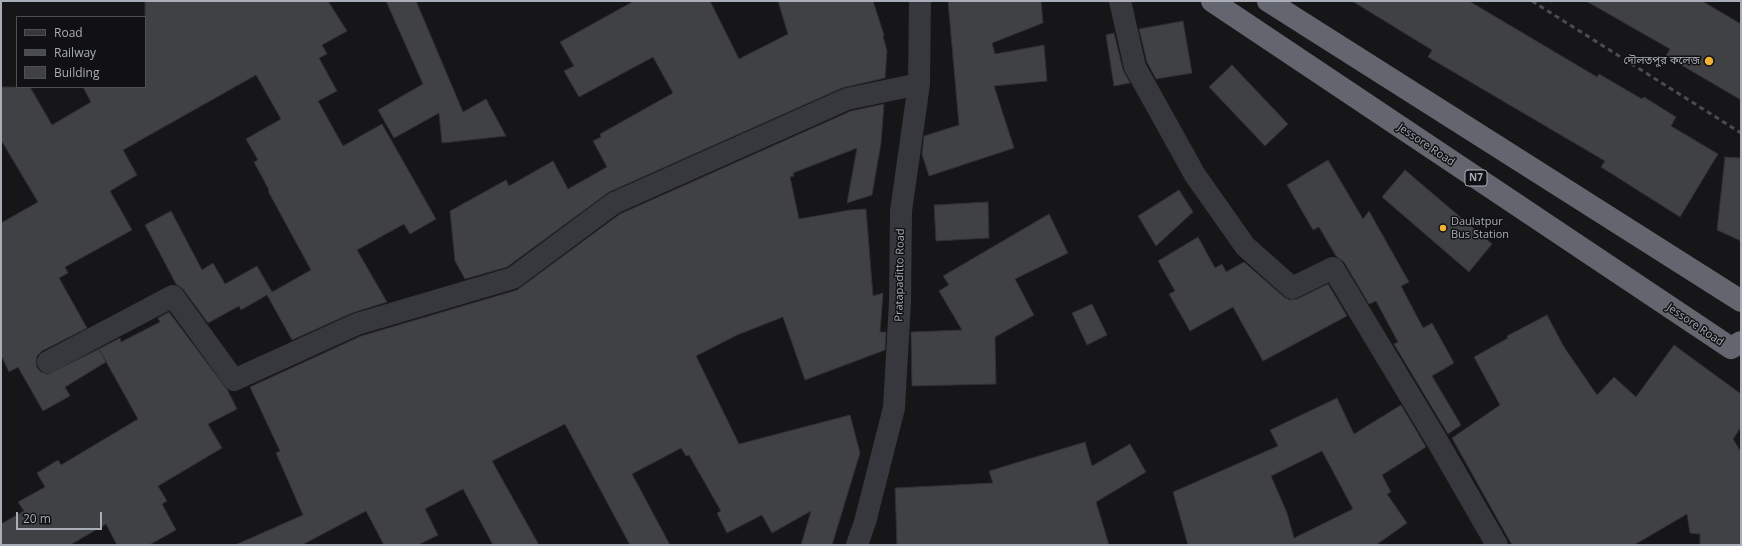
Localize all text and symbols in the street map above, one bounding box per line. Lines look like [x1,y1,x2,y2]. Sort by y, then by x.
legend [16,16,146,88]
text: Road [54,24,83,41]
text: Railway [54,44,96,61]
place label: দৌলতপুর কলেজ [1624,54,1700,68]
marker: দৌলতপুর কলেজ [1703,55,1715,67]
text: Building [54,64,99,81]
street label: Jessore Road [1395,121,1457,169]
road number: N7 [1465,170,1487,186]
place label: Daulatpur Bus Station [1451,215,1509,241]
marker: Daulatpur Bus Station [1438,223,1448,233]
street label: Pratapaditto Road [893,228,907,322]
street label: Jessore Road [1664,301,1726,349]
scale bar [18,504,104,530]
text: 20 m [23,510,51,527]

